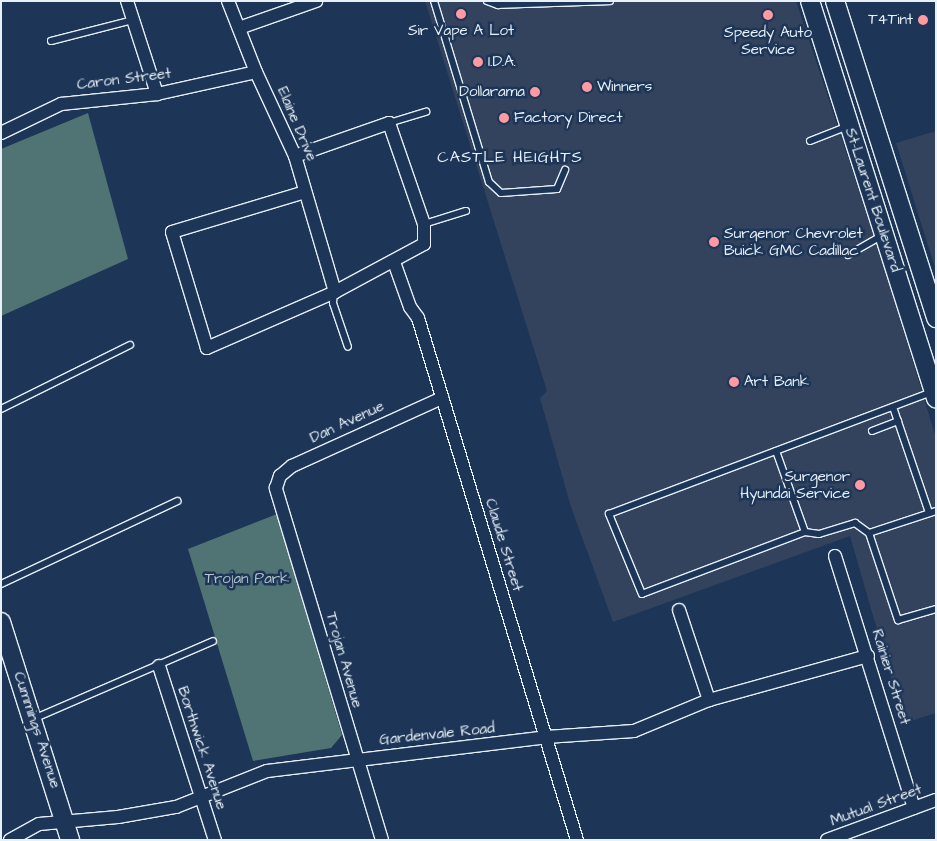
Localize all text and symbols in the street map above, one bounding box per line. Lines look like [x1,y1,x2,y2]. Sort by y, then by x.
marker: Sir Vape A Lot [455,8,467,20]
marker: Speedy Auto Service [762,9,774,21]
place label: T4Tint [868,11,913,29]
marker: T4Tint [917,14,929,26]
place label: Sir Vape A Lot [408,22,514,40]
place label: Speedy Auto Service [724,23,812,58]
place label: I.D.A. [488,53,516,71]
marker: I.D.A. [472,56,484,68]
street label: Caron Street [76,64,172,94]
place label: Winners [597,78,652,96]
marker: Winners [581,81,593,93]
place label: Dollarama [459,83,525,101]
street label: Elaine Drive [273,84,321,164]
marker: Dollarama [529,86,541,98]
place label: Factory Direct [514,109,622,127]
marker: Factory Direct [498,112,510,124]
street label: St-Laurent Boulevard [841,126,905,274]
district label: CASTLE HEIGHTS [436,147,584,167]
place label: Surgenor Chevrolet Buick GMC Cadillac [724,224,863,259]
marker: Surgenor Chevrolet Buick GMC Cadillac [708,236,720,248]
place label: Art Bank [744,373,809,391]
marker: Art Bank [728,376,740,388]
street label: Dan Avenue [307,397,387,447]
place label: Surgenor Hyundai Service [740,467,850,502]
marker: Surgenor Hyundai Service [854,479,866,491]
street label: Claude Street [481,496,527,594]
park label: Trojan Park [205,570,289,588]
street label: Trojan Avenue [322,610,366,710]
street label: Rainier Street [868,627,914,727]
street label: Cummings Avenue [10,670,64,790]
street label: Borthwick Avenue [174,684,230,812]
street label: Gardenvale Road [378,719,496,749]
street label: Mutual Street [828,780,924,830]

